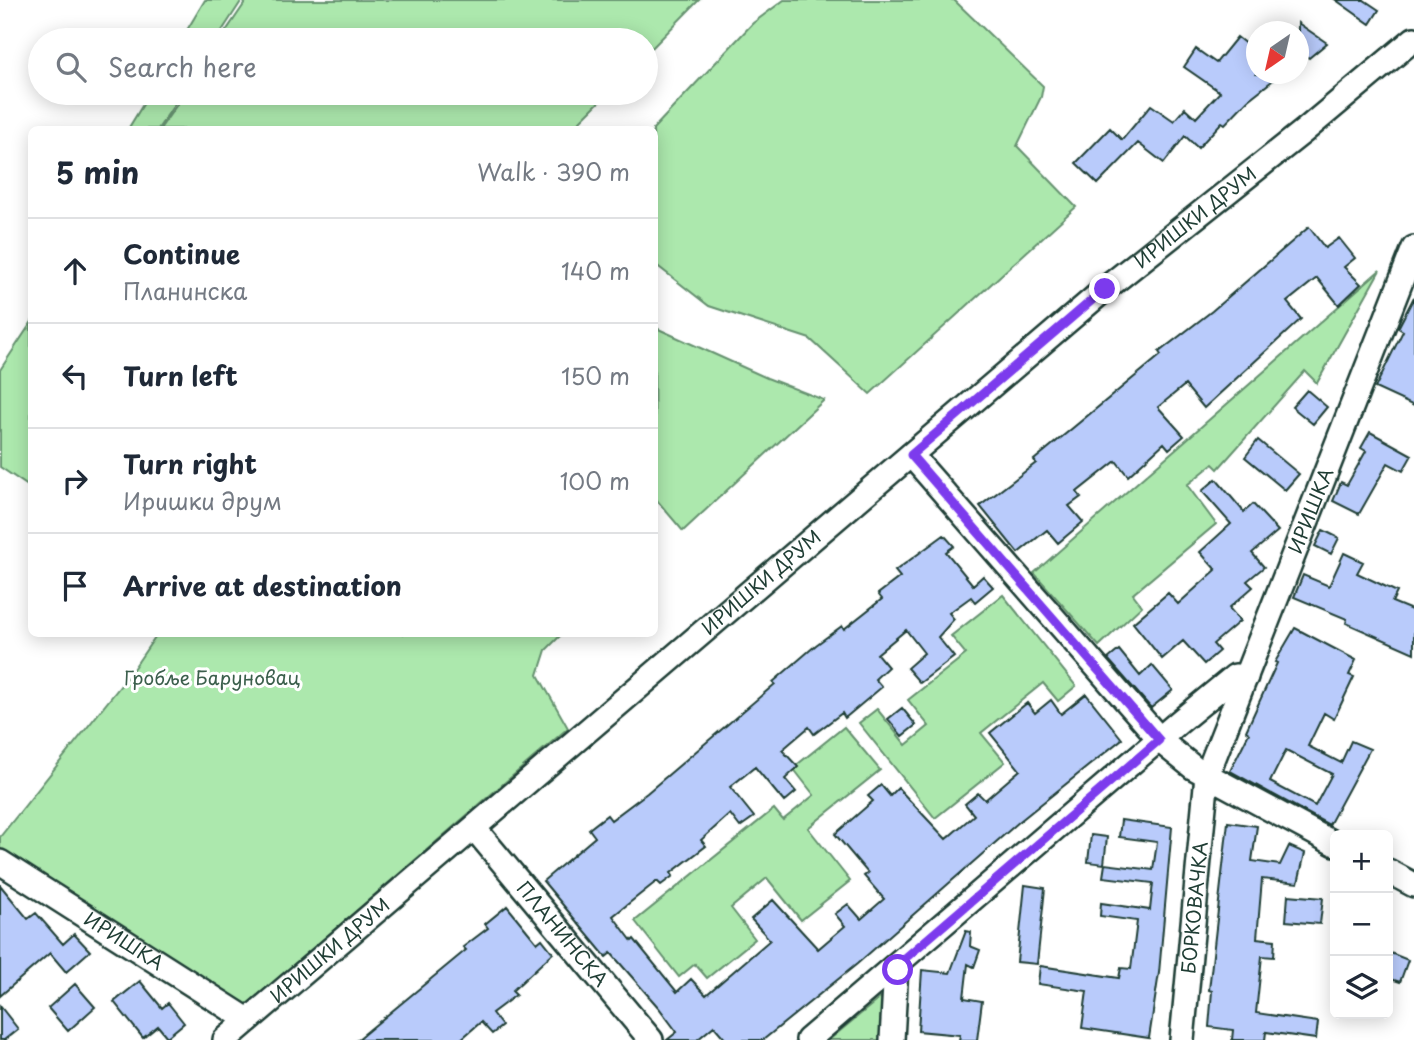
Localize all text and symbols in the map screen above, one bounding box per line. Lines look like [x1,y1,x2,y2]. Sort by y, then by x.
north arrow [1246,21,1309,84]
search box [28,28,658,105]
text: Search here [108,47,257,86]
icon: search [52,48,90,86]
text: 5 min [56,149,139,194]
text: Walk · 390 m [477,154,630,189]
street label: ИРИШКИ ДРУМ [1127,159,1262,274]
text: Continue [123,234,240,273]
icon: ahead [56,252,94,290]
text: 140 m [561,253,630,288]
text: Планинска [123,273,247,308]
route end [1089,273,1120,304]
text: Turn left [123,356,238,395]
icon: left [56,357,94,395]
text: 150 m [561,358,630,393]
text: Turn right [123,444,257,483]
icon: right [56,462,94,500]
text: 100 m [560,463,630,498]
street label: ИРИШКА [1280,463,1339,557]
text: Иришки друм [123,483,282,518]
street label: ИРИШКИ ДРУМ [695,522,827,641]
text: Arrive at destination [123,566,402,605]
icon: arrive [56,567,94,605]
park label: Гробље Баруновац [124,663,300,691]
map controls [1330,830,1393,1019]
button: + [1330,830,1393,893]
street label: БОРКОВАЧКА [1173,840,1214,975]
street label: ПЛАНИНСКА [511,874,616,992]
street label: ИРИШКИ ДРУМ [263,890,395,1009]
button: − [1330,893,1393,956]
street label: ИРИШКА [79,904,170,976]
route start [882,954,913,985]
button: layers [1330,956,1393,1019]

